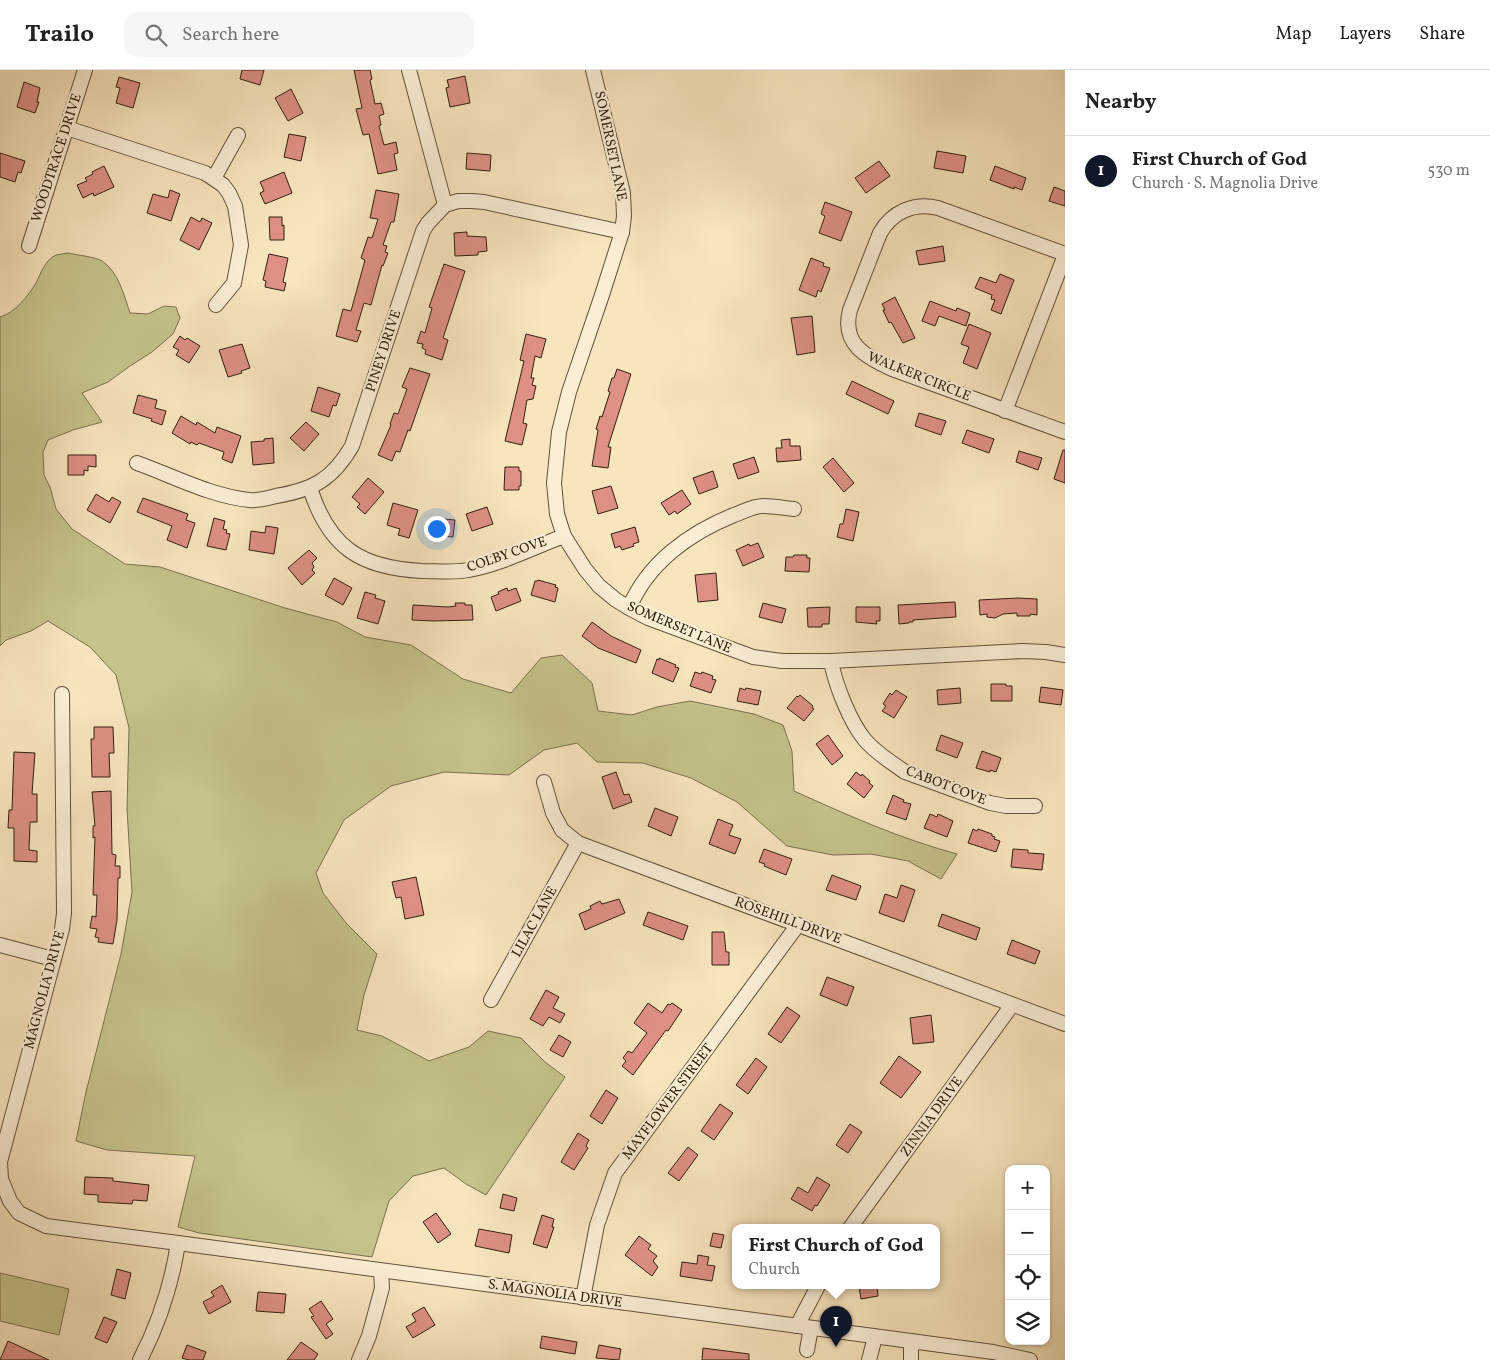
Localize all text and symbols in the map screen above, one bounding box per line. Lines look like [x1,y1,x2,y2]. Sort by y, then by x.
search box [124,12,474,57]
text: Trailo [25,18,94,52]
icon: search [142,21,170,49]
text: Search here [182,22,279,48]
text: Map [1275,22,1311,47]
text: Layers [1339,22,1391,47]
text: Share [1419,22,1465,47]
text: Nearby [1085,88,1156,117]
street label: SOMERSET LANE [589,89,631,203]
street label: WOODTRACE DRIVE [27,91,87,225]
text: First Church of God [1132,147,1307,173]
text: 1 [1098,160,1104,182]
text: 530 m [1427,160,1470,182]
text: Church · S. Magnolia Drive [1132,173,1318,195]
street label: PINEY DRIVE [362,307,406,395]
street label: WALKER CIRCLE [865,348,973,406]
your location [424,516,450,542]
street label: COLBY COVE [465,532,549,578]
street label: SOMERSET LANE [624,597,734,659]
street label: CABOT COVE [903,762,989,810]
street label: LILAC LANE [508,883,562,961]
street label: ROSEHILL DRIVE [732,893,844,949]
street label: MAGNOLIA DRIVE [20,929,70,1051]
street label: MAYFLOWER STREET [618,1040,718,1164]
street label: ZINNIA DRIVE [896,1073,968,1161]
map controls [1005,1165,1050,1345]
button: + [1005,1165,1050,1210]
button: − [1005,1210,1050,1255]
popup [732,1224,940,1289]
text: First Church of God [748,1233,924,1259]
button: locate [1005,1255,1050,1300]
text: Church [748,1259,800,1281]
street label: S. MAGNOLIA DRIVE [487,1275,623,1313]
button: layers [1005,1300,1050,1345]
pin: 1 [820,1306,852,1347]

